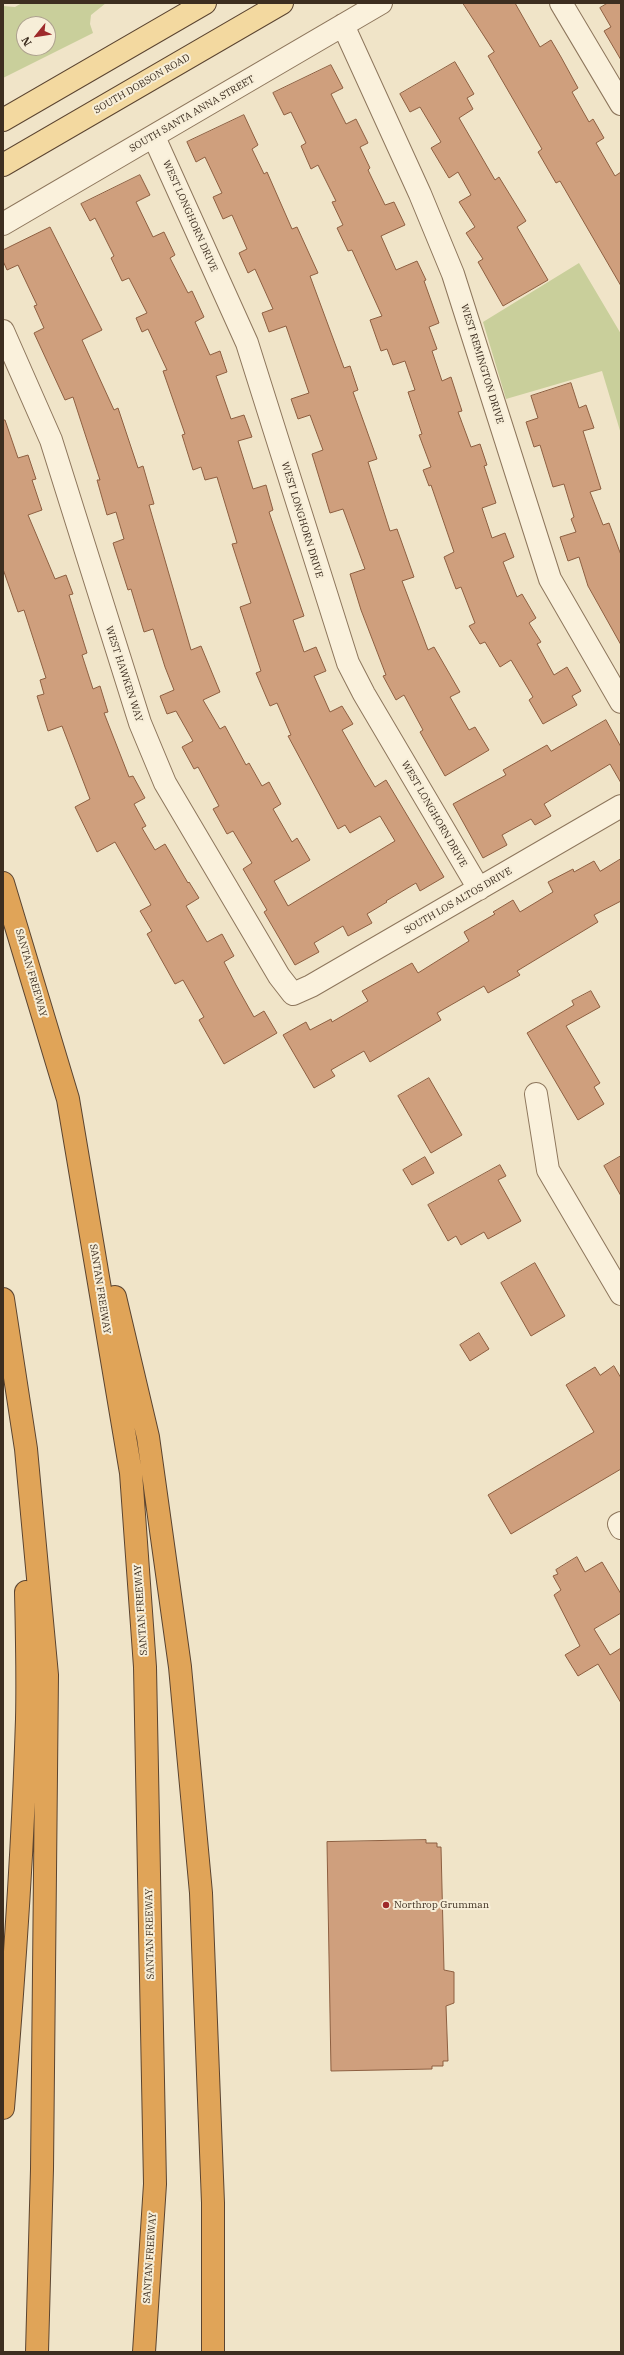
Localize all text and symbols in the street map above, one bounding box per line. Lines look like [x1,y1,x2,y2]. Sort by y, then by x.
north arrow [16,16,56,56]
text: N [18,34,35,49]
street label: SOUTH DOBSON ROAD [92,52,192,116]
street label: SOUTH SANTA ANNA STREET [127,73,257,155]
street label: WEST LONGHORN DRIVE [160,158,220,274]
street label: WEST REMINGTON DRIVE [458,303,506,425]
street label: WEST LONGHORN DRIVE [279,461,325,579]
street label: WEST HAWKEN WAY [103,624,145,724]
street label: WEST LONGHORN DRIVE [399,759,469,869]
street label: SOUTH LOS ALTOS DRIVE [402,865,514,937]
street label: SANTAN FREEWAY [13,928,49,1018]
street label: SANTAN FREEWAY [87,1243,113,1335]
street label: SANTAN FREEWAY [132,1564,150,1656]
street label: SANTAN FREEWAY [143,1888,157,1980]
place label: Northrop Grumman [394,1899,489,1911]
marker: Northrop Grumman [381,1900,391,1910]
street label: SANTAN FREEWAY [141,2212,159,2304]

